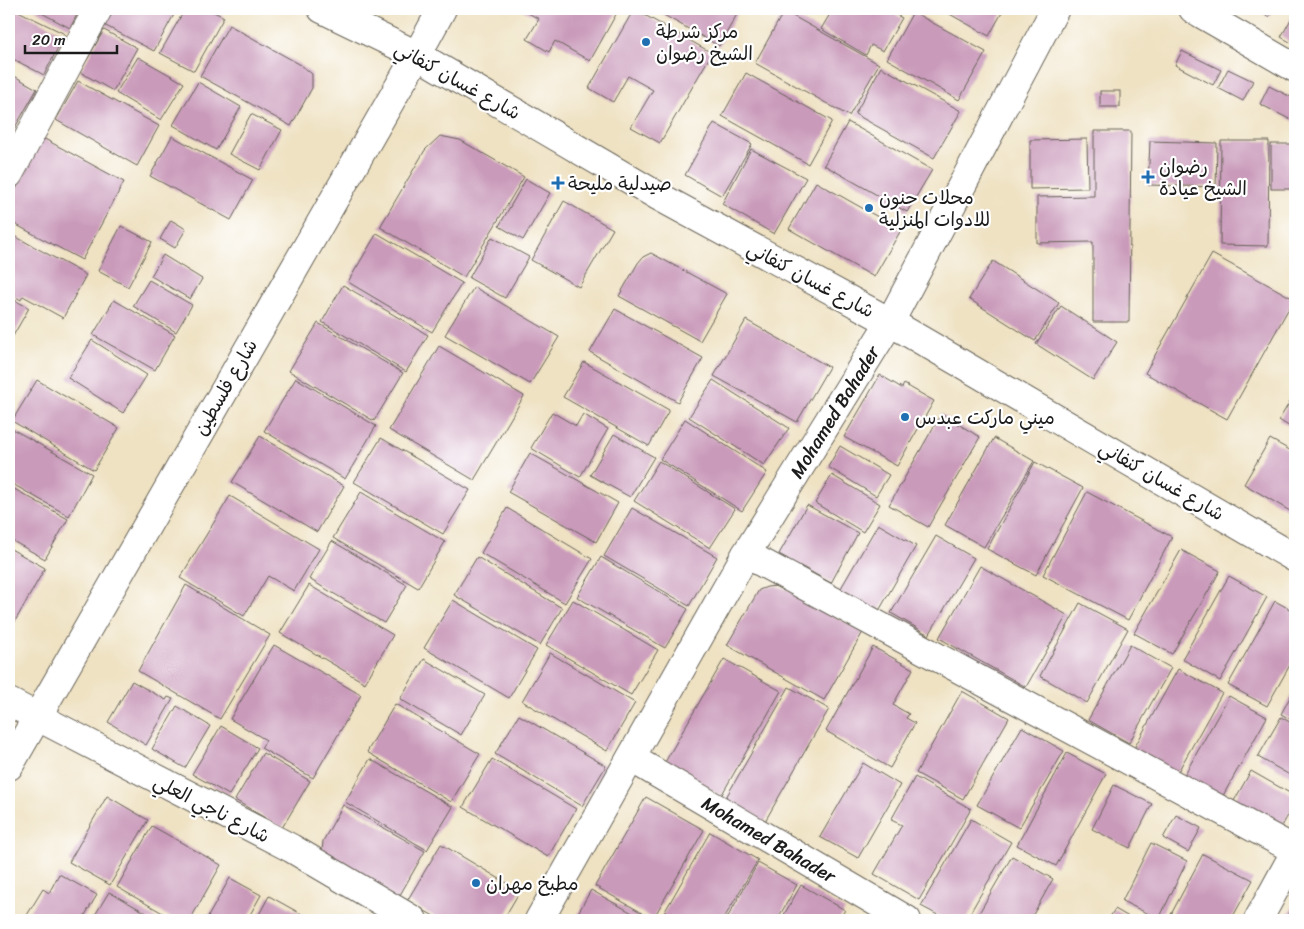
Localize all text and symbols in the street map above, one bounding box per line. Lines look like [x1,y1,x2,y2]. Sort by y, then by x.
place label: مركز شرطة الشيخ رضوان [656,15,753,70]
scale bar [25,22,118,54]
text: 20 m [32,27,66,53]
street label: شارع غسان كنفاني [388,32,527,129]
marker: مركز شرطة الشيخ رضوان [640,36,652,48]
place label: رضوان الشيخ عيادة [1159,150,1247,205]
place label: صيدلية مليحة [568,167,672,200]
marker: رضوان الشيخ عيادة [1141,170,1155,184]
marker: صيدلية مليحة [552,177,564,189]
place label: محلات حنون للادوات المنزلية [879,181,990,236]
marker: محلات حنون للادوات المنزلية [863,202,875,214]
street label: شارع غسان كنفاني [741,232,880,327]
street label: شارع فلسطين [184,333,267,442]
street label: Mohamed Bahader [781,338,889,485]
place label: ميني ماركت عبدس [915,401,1055,434]
marker: ميني ماركت عبدس [899,411,911,423]
street label: شارع غسان كنفاني [1093,431,1231,530]
street label: شارع ناجي العلي [148,765,276,852]
street label: Mohamed Bahader [695,787,843,893]
place label: مطبخ مهران [486,867,579,900]
marker: مطبخ مهران [470,877,482,889]

